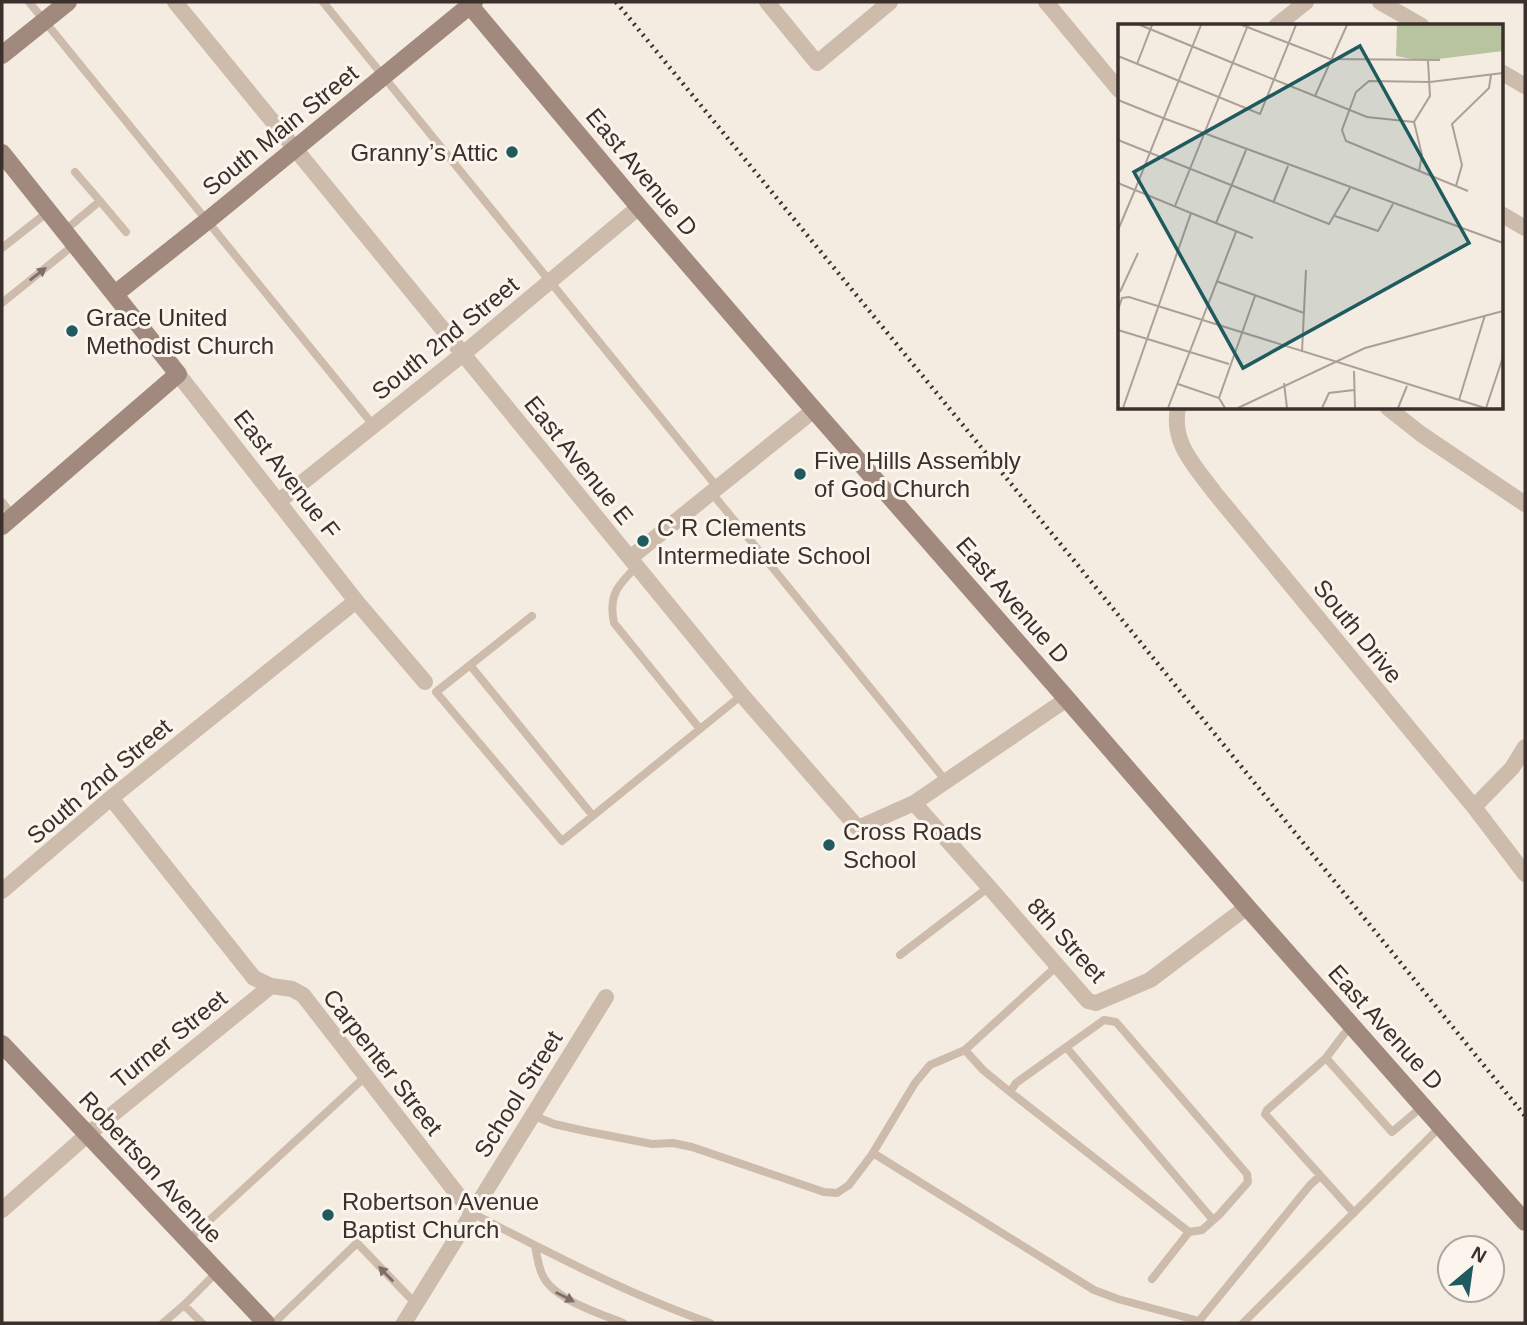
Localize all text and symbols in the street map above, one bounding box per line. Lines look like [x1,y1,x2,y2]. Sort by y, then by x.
inset map [1118,24,1502,410]
street label: South Main Street [197,59,363,201]
street label: East Avenue D [581,103,703,241]
place label: Granny’s Attic [350,139,498,166]
marker: Granny’s Attic [504,144,520,160]
one-way arrow [29,266,47,281]
street label: South 2nd Street [367,271,524,405]
place label: Grace United Methodist Church [86,304,274,359]
marker: Grace United Methodist Church [64,323,80,339]
street label: East Avenue E [519,390,639,530]
street label: East Avenue F [228,404,346,544]
place label: Five Hills Assembly of God Church [814,447,1021,502]
marker: Five Hills Assembly of God Church [792,466,808,482]
place label: C R Clements Intermediate School [657,514,870,569]
street label: East Avenue D [951,531,1075,669]
marker: C R Clements Intermediate School [635,533,651,549]
street label: South Drive [1308,574,1408,688]
street label: South 2nd Street [21,713,177,849]
place label: Cross Roads School [843,818,982,873]
marker: Cross Roads School [821,837,837,853]
street label: 8th Street [1022,892,1112,988]
street label: East Avenue D [1323,959,1449,1095]
street label: Turner Street [106,984,232,1094]
street label: Carpenter Street [318,984,448,1140]
street label: School Street [468,1025,568,1162]
street label: Robertson Avenue [74,1086,228,1248]
place label: Robertson Avenue Baptist Church [342,1188,539,1243]
marker: Robertson Avenue Baptist Church [320,1207,336,1223]
north arrow [1436,1234,1506,1304]
text: N [1468,1242,1490,1267]
one-way arrow [378,1265,395,1282]
one-way arrow [556,1291,575,1303]

